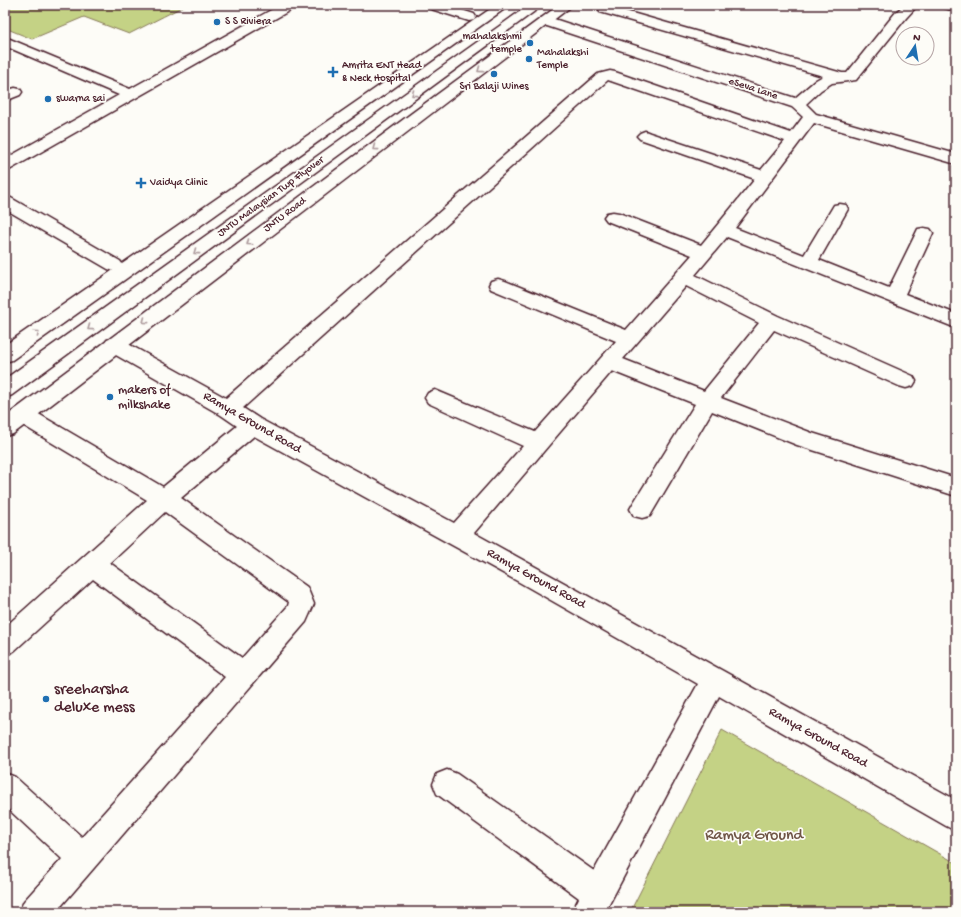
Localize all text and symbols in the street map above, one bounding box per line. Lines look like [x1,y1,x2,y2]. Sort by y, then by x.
place label: S S Riviera [225,16,272,28]
marker: S S Riviera [212,17,222,27]
north arrow [895,26,935,66]
place label: mahalakshmi temple [462,31,522,56]
text: N [912,32,921,45]
marker: mahalakshmi temple [525,38,535,48]
place label: Mahalakshi Temple [536,47,589,72]
marker: Mahalakshi Temple [524,54,534,64]
place label: Amrita ENT Head & Neck Hospital [342,60,423,85]
one-way arrow [477,65,484,72]
marker: Amrita ENT Head & Neck Hospital [327,66,339,78]
marker: Sri Balaji Wines [489,69,499,79]
street label: eSeva Lane [727,75,779,103]
place label: Sri Balaji Wines [459,81,530,93]
one-way arrow [412,89,419,96]
place label: swarna sai [56,93,105,105]
marker: swarna sai [43,94,53,104]
one-way arrow [373,143,380,150]
street label: JNTU Malaysian Twp Flyover [215,154,327,240]
marker: Vaidya Clinic [135,177,147,189]
place label: Vaidya Clinic [149,177,209,189]
street label: JNTU Road [261,194,310,235]
one-way arrow [246,238,253,245]
one-way arrow [193,247,200,254]
one-way arrow [143,316,150,323]
one-way arrow [88,323,95,330]
one-way arrow [33,330,40,338]
place label: makers of milkshake [118,383,171,413]
street label: Ramya Ground Road [200,389,305,458]
marker: makers of milkshake [105,392,115,402]
street label: Ramya Ground Road [484,546,589,613]
place label: sreeharsha deluxe mess [54,681,136,718]
marker: sreeharsha deluxe mess [41,694,51,704]
street label: Ramya Ground Road [766,705,871,772]
park label: Ramya Ground [705,827,804,846]

